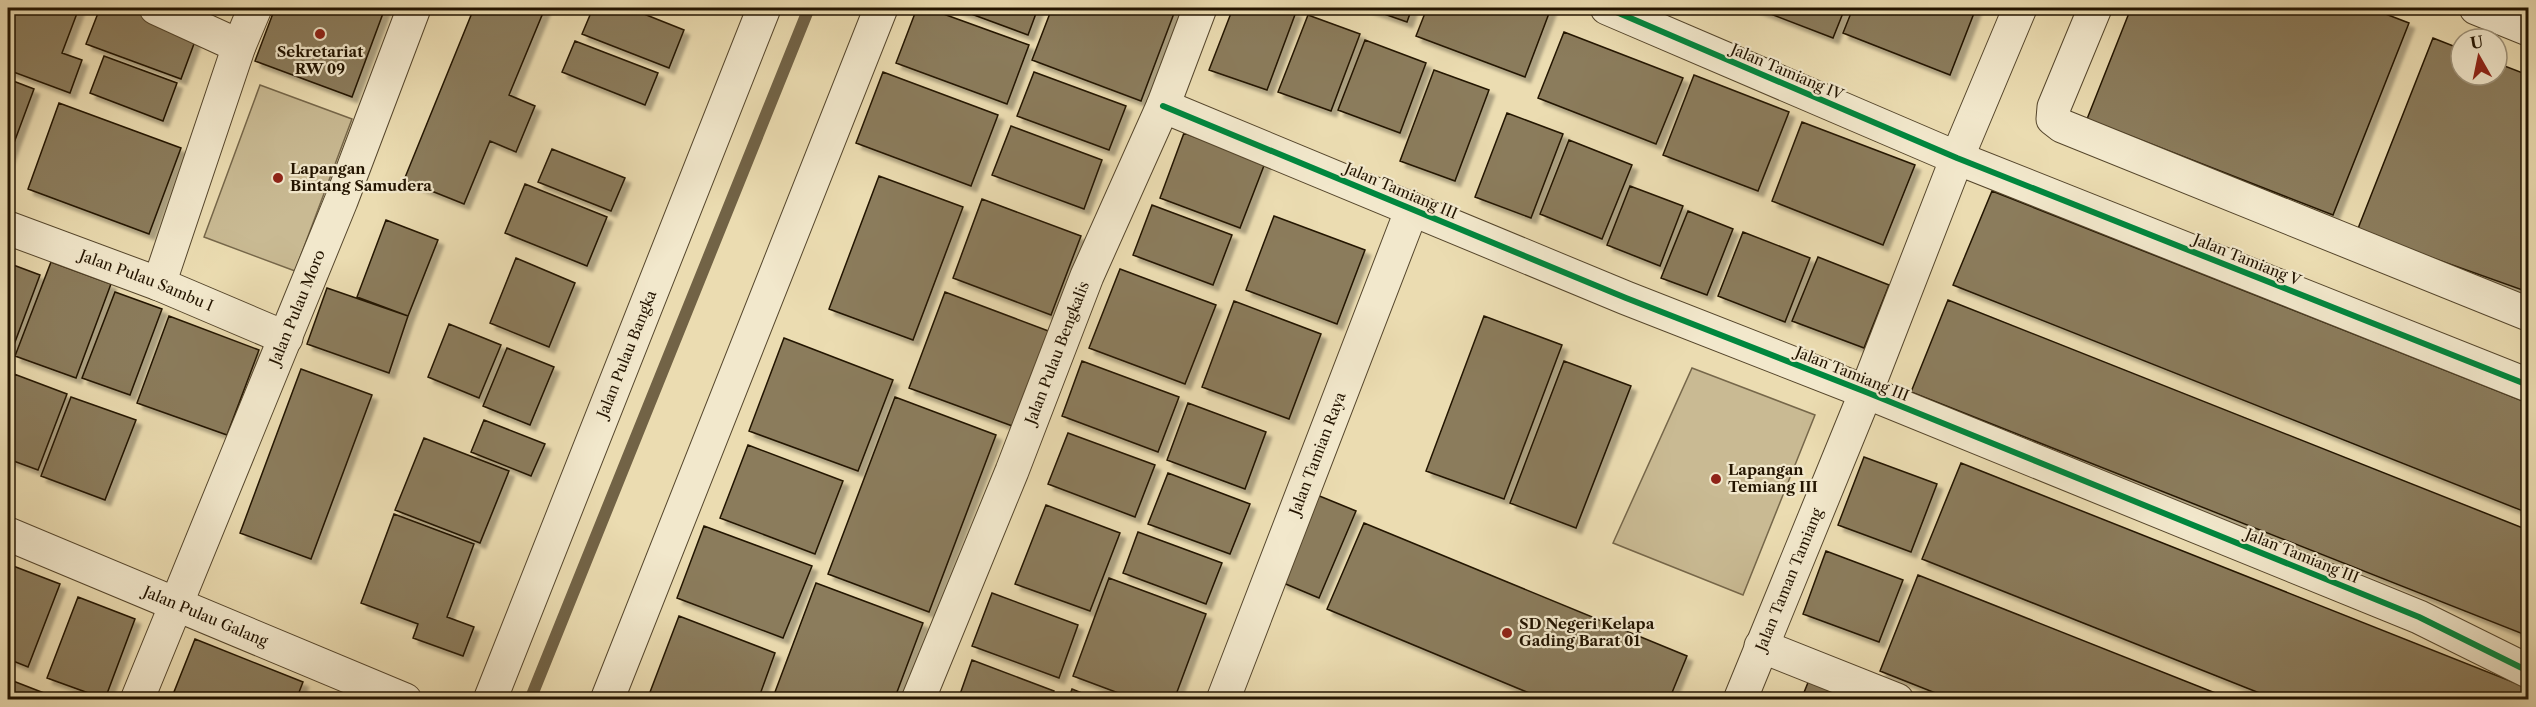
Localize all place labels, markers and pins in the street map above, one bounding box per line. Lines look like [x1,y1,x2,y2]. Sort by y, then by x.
marker: Sekretariat RW 09 [313,27,327,41]
place label: Sekretariat RW 09 [277,42,363,78]
place label: Lapangan Bintang Samudera [290,159,432,195]
marker: Lapangan Bintang Samudera [271,171,285,185]
place label: Lapangan Temiang III [1728,460,1818,496]
marker: Lapangan Temiang III [1709,472,1723,486]
place label: SD Negeri Kelapa Gading Barat 01 [1519,614,1655,650]
marker: SD Negeri Kelapa Gading Barat 01 [1500,626,1514,640]

